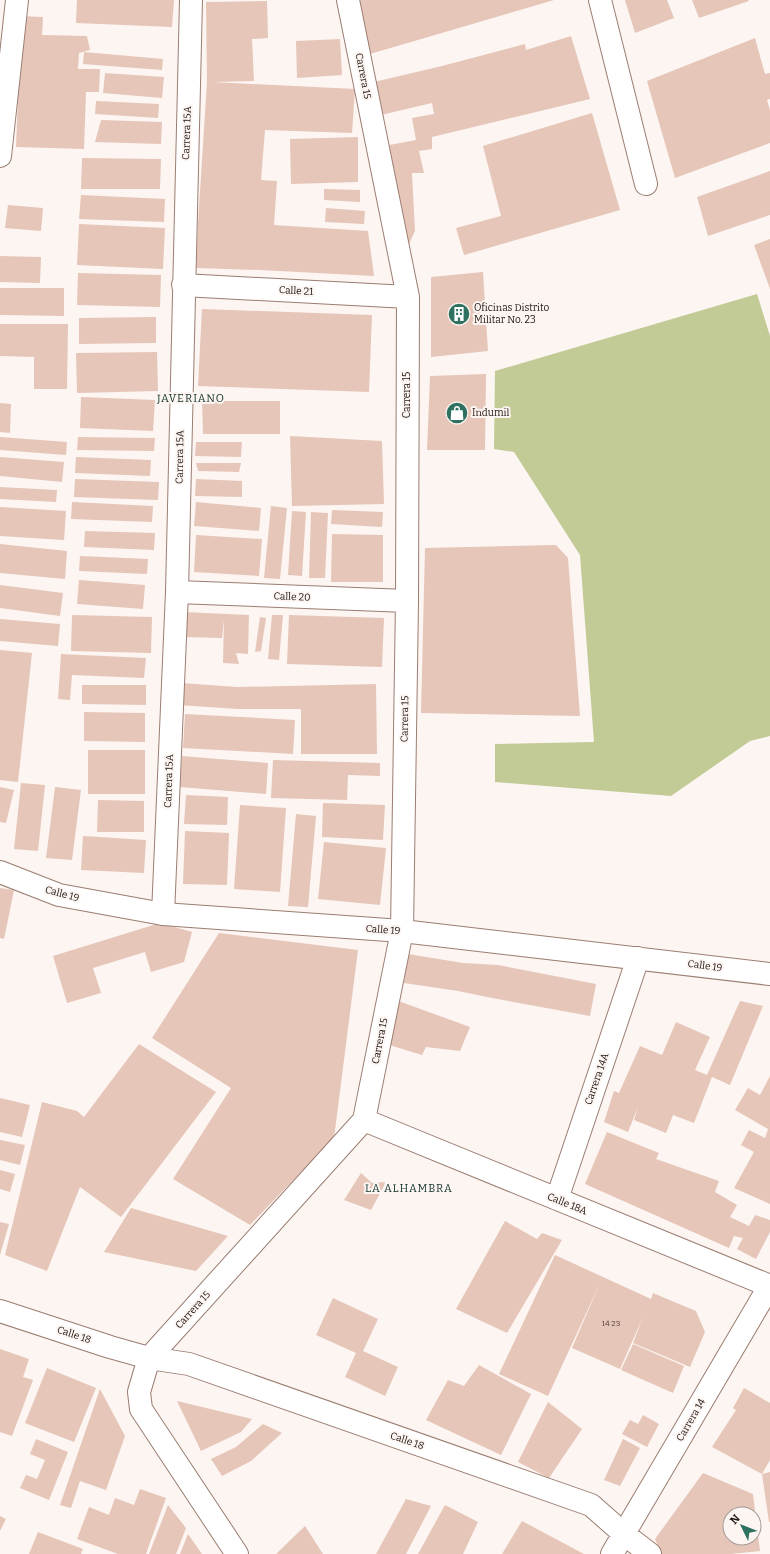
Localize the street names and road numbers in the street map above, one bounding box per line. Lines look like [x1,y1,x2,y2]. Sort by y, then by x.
street label: Carrera 15 [353,52,373,100]
street label: Carrera 15A [180,105,194,160]
street label: Calle 21 [278,284,314,298]
street label: Carrera 15 [401,372,413,418]
street label: Carrera 15A [174,429,186,484]
street label: Calle 20 [273,590,311,604]
street label: Carrera 15 [399,696,411,742]
street label: Carrera 15A [162,753,176,808]
street label: Calle 19 [44,884,81,904]
street label: Calle 19 [365,923,401,937]
street label: Calle 19 [687,958,723,974]
street label: Carrera 15 [370,1017,390,1065]
street label: Carrera 14A [582,1051,612,1107]
street label: Calle 18A [545,1191,589,1218]
street label: Carrera 15 [173,1289,213,1331]
street label: Calle 18 [55,1324,93,1346]
street label: Carrera 14 [674,1396,708,1443]
street label: Calle 18 [388,1430,426,1452]

